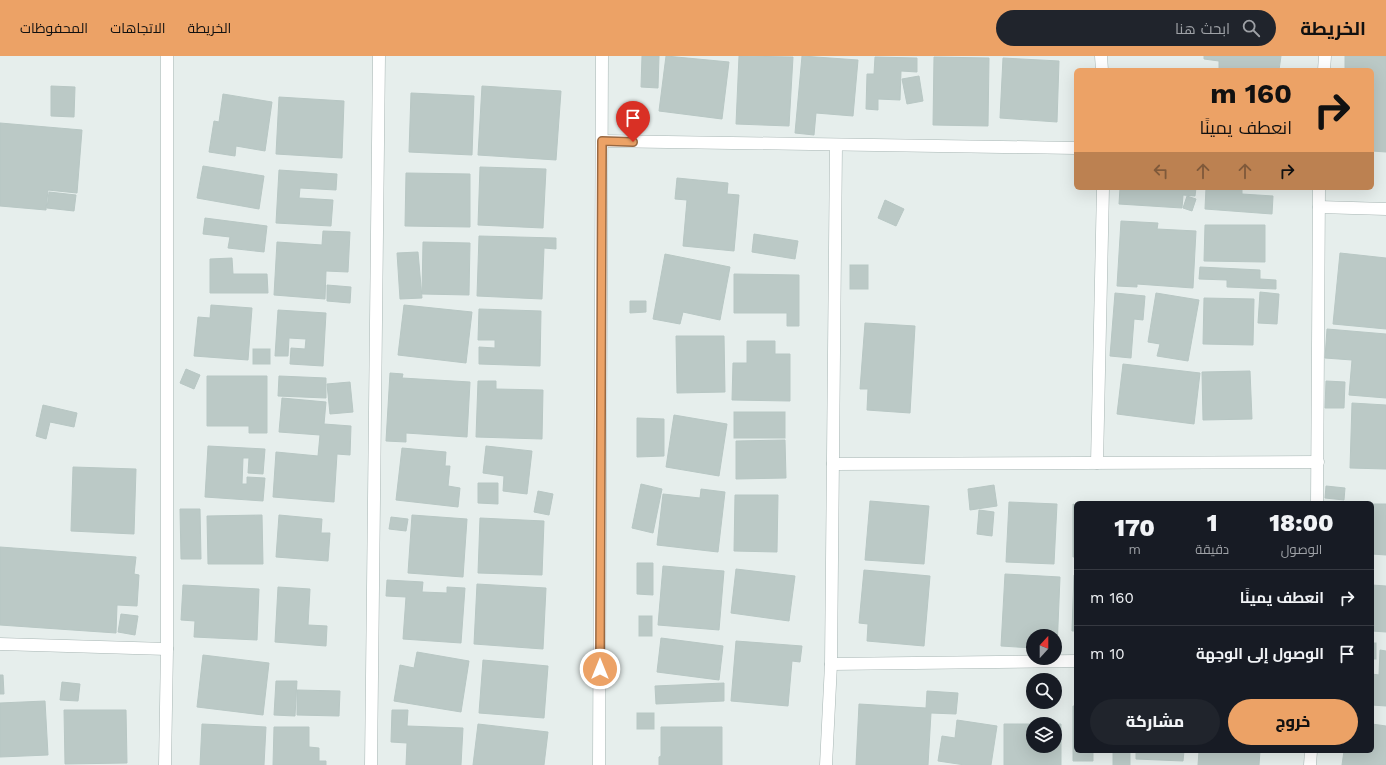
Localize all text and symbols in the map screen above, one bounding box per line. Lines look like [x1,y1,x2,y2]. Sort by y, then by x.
search box [996,10,1276,46]
icon: search [1240,17,1262,39]
text: الخريطة [1300,17,1366,40]
text: المحفوظات [20,20,88,36]
text: الاتجاهات [110,20,166,36]
text: الخريطة [188,20,231,36]
text: ابحث هنا [1175,20,1230,38]
text: 160 m [1210,77,1292,110]
icon: right [1306,84,1358,136]
pin [616,101,650,142]
icon: arrive [622,107,644,129]
text: انعطف يمينًا [1199,117,1292,138]
icon: left [1150,160,1172,182]
icon: ahead [1192,160,1214,182]
icon: ahead [1234,160,1256,182]
icon: right [1276,160,1298,182]
text: 1 [1207,509,1218,537]
text: 18:00 [1269,509,1334,537]
text: 170 [1114,514,1155,542]
text: m [1128,542,1141,557]
text: دقيقة [1195,542,1229,557]
text: الوصول [1281,542,1322,557]
icon: right [1336,587,1358,609]
text: 160 m [1090,589,1134,607]
text: انعطف يمينًا [1240,589,1324,607]
north arrow [1026,629,1062,665]
map controls [1026,629,1062,753]
icon: arrive [1336,643,1358,665]
text: 10 m [1090,645,1125,663]
text: الوصول إلى الوجهة [1196,645,1324,663]
position arrow [579,648,621,690]
button: search [1026,673,1062,709]
button: مشاركة [1090,699,1220,745]
button: خروج [1228,699,1358,745]
button: layers [1026,717,1062,753]

